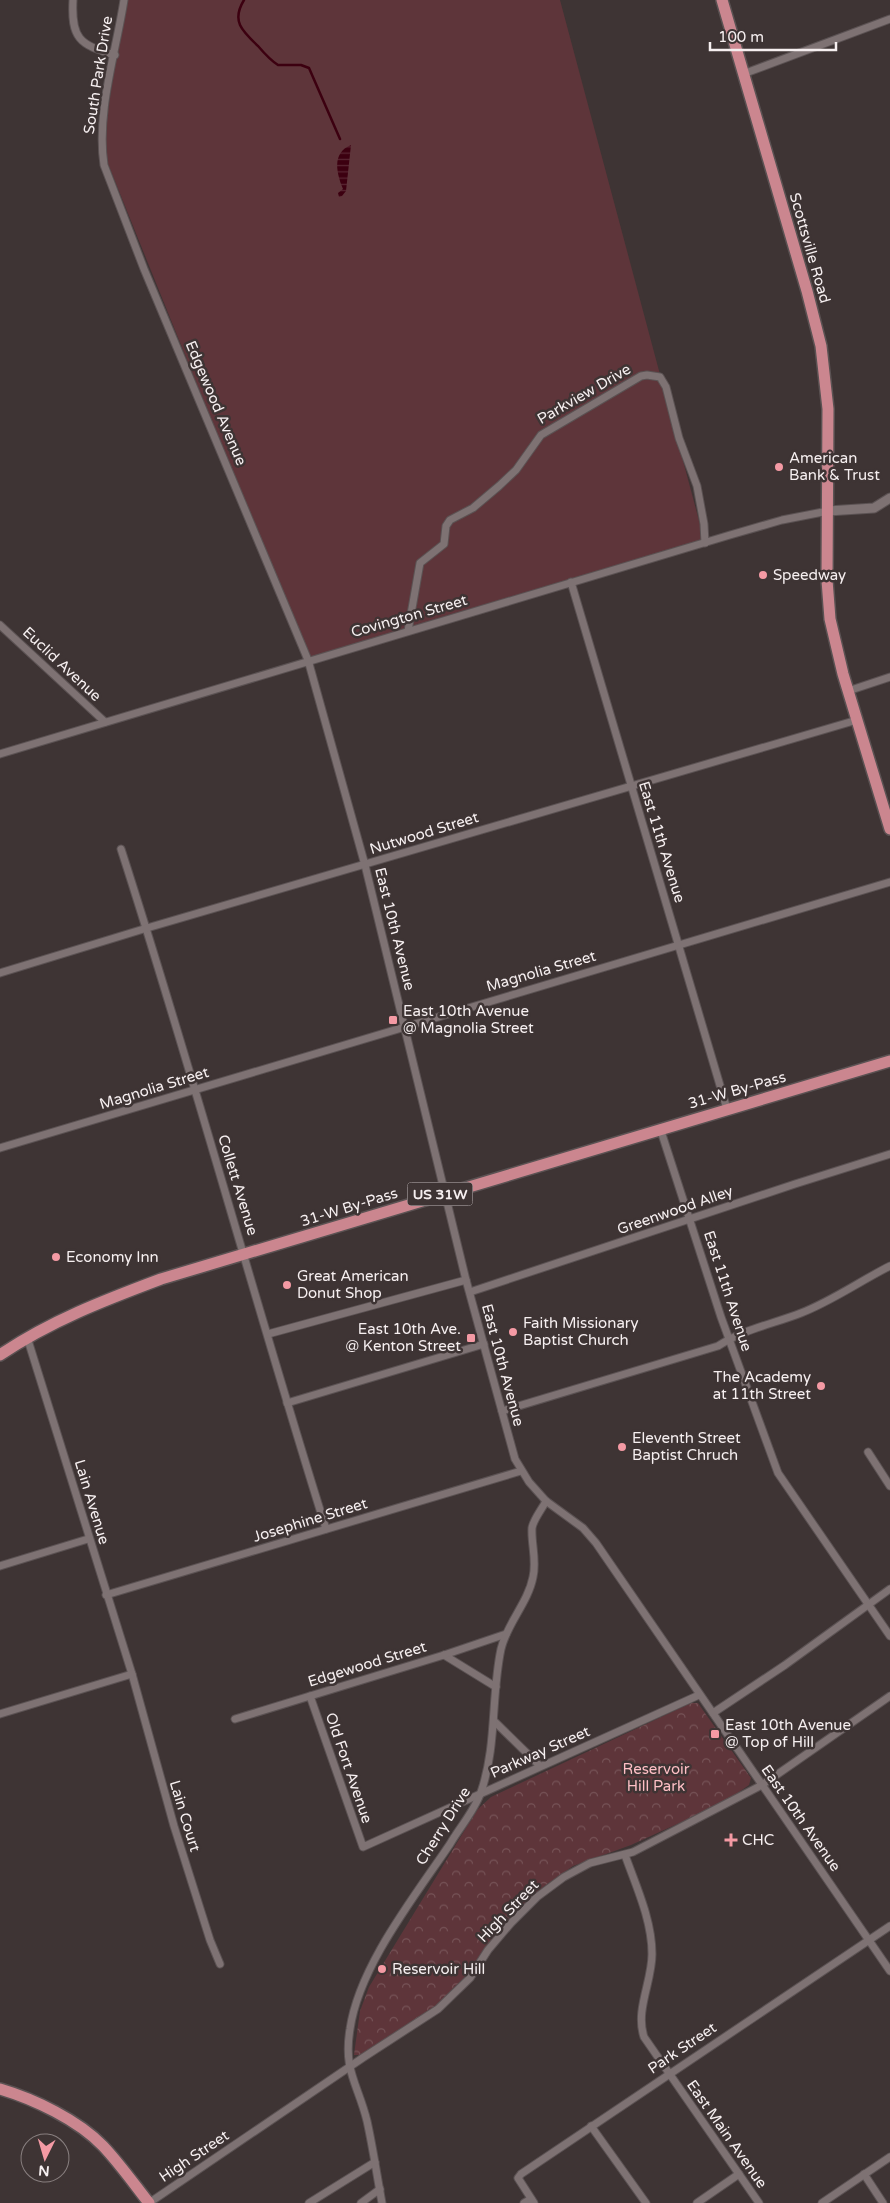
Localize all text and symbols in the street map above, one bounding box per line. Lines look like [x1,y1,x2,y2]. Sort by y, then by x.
street label: South Park Drive [80,15,116,135]
scale bar [710,20,836,52]
text: 100 m [718,28,764,46]
street label: Scottsville Road [786,191,834,305]
street label: Edgewood Avenue [182,338,250,468]
street label: Parkview Drive [534,360,634,428]
place label: American Bank & Trust [789,449,880,484]
marker: American Bank & Trust [773,461,785,473]
place label: Speedway [773,566,846,584]
marker: Speedway [757,569,769,581]
street label: Covington Street [349,591,469,641]
street label: Euclid Avenue [19,623,105,705]
street label: East 11th Avenue [635,779,689,905]
street label: Nutwood Street [367,808,481,858]
street label: East 10th Avenue [371,866,419,992]
street label: Magnolia Street [484,947,598,995]
place label: East 10th Avenue @ Magnolia Street [403,1002,534,1037]
marker: East 10th Avenue @ Magnolia Street [387,1014,399,1026]
street label: Magnolia Street [97,1063,211,1113]
street label: 31-W By-Pass [686,1067,788,1113]
street label: Collett Avenue [214,1132,262,1238]
road number: US 31W [408,1182,472,1206]
street label: Greenwood Alley [615,1182,735,1238]
street label: 31-W By-Pass [298,1184,400,1230]
street label: East 11th Avenue [700,1228,756,1354]
place label: Economy Inn [66,1248,159,1266]
marker: Economy Inn [50,1251,62,1263]
place label: Great American Donut Shop [297,1267,409,1302]
marker: Great American Donut Shop [281,1279,293,1291]
street label: East 10th Avenue [478,1302,528,1428]
place label: Faith Missionary Baptist Church [523,1314,639,1349]
place label: East 10th Ave. @ Kenton Street [345,1320,461,1355]
marker: Faith Missionary Baptist Church [507,1326,519,1338]
marker: East 10th Ave. @ Kenton Street [465,1332,477,1344]
place label: The Academy at 11th Street [713,1368,811,1403]
marker: The Academy at 11th Street [815,1380,827,1392]
place label: Eleventh Street Baptist Chruch [632,1429,741,1464]
marker: Eleventh Street Baptist Chruch [616,1441,628,1453]
street label: Lain Avenue [71,1458,113,1546]
street label: Josephine Street [251,1494,370,1546]
street label: Edgewood Street [306,1637,429,1691]
street label: Old Fort Avenue [322,1710,376,1826]
place label: East 10th Avenue @ Top of Hill [725,1716,851,1751]
street label: Parkway Street [487,1722,593,1782]
marker: East 10th Avenue @ Top of Hill [709,1728,721,1740]
park label: Reservoir Hill Park [622,1760,690,1795]
street label: East 10th Avenue [758,1761,844,1875]
street label: Lain Court [166,1778,204,1854]
street label: Cherry Drive [412,1784,474,1868]
place label: CHC [742,1831,774,1849]
marker: CHC [724,1833,738,1847]
street label: High Street [474,1876,543,1946]
place label: Reservoir Hill [392,1960,485,1978]
marker: Reservoir Hill [376,1963,388,1975]
street label: Park Street [644,2018,720,2077]
street label: East Main Avenue [683,2076,771,2192]
street label: High Street [156,2126,233,2186]
north arrow [20,2133,70,2183]
text: N [38,2161,50,2179]

